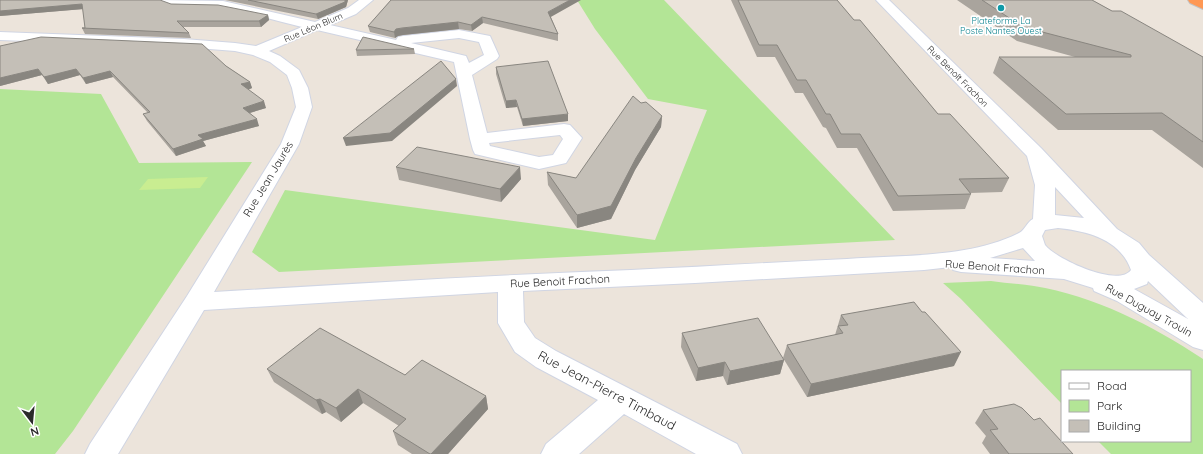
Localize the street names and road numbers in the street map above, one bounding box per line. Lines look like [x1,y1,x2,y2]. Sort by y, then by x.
street label: Rue Léon Blum [282,10,344,44]
street label: Rue Benoît Frachon [925,43,991,109]
street label: Rue Jean Jaurès [240,139,296,219]
street label: Rue Benoit Frachon [945,257,1045,277]
street label: Rue Benoit Frachon [510,271,610,291]
street label: Rue Duguay Trouin [1103,280,1195,340]
street label: Rue Jean-Pierre Timbaud [535,347,679,433]

